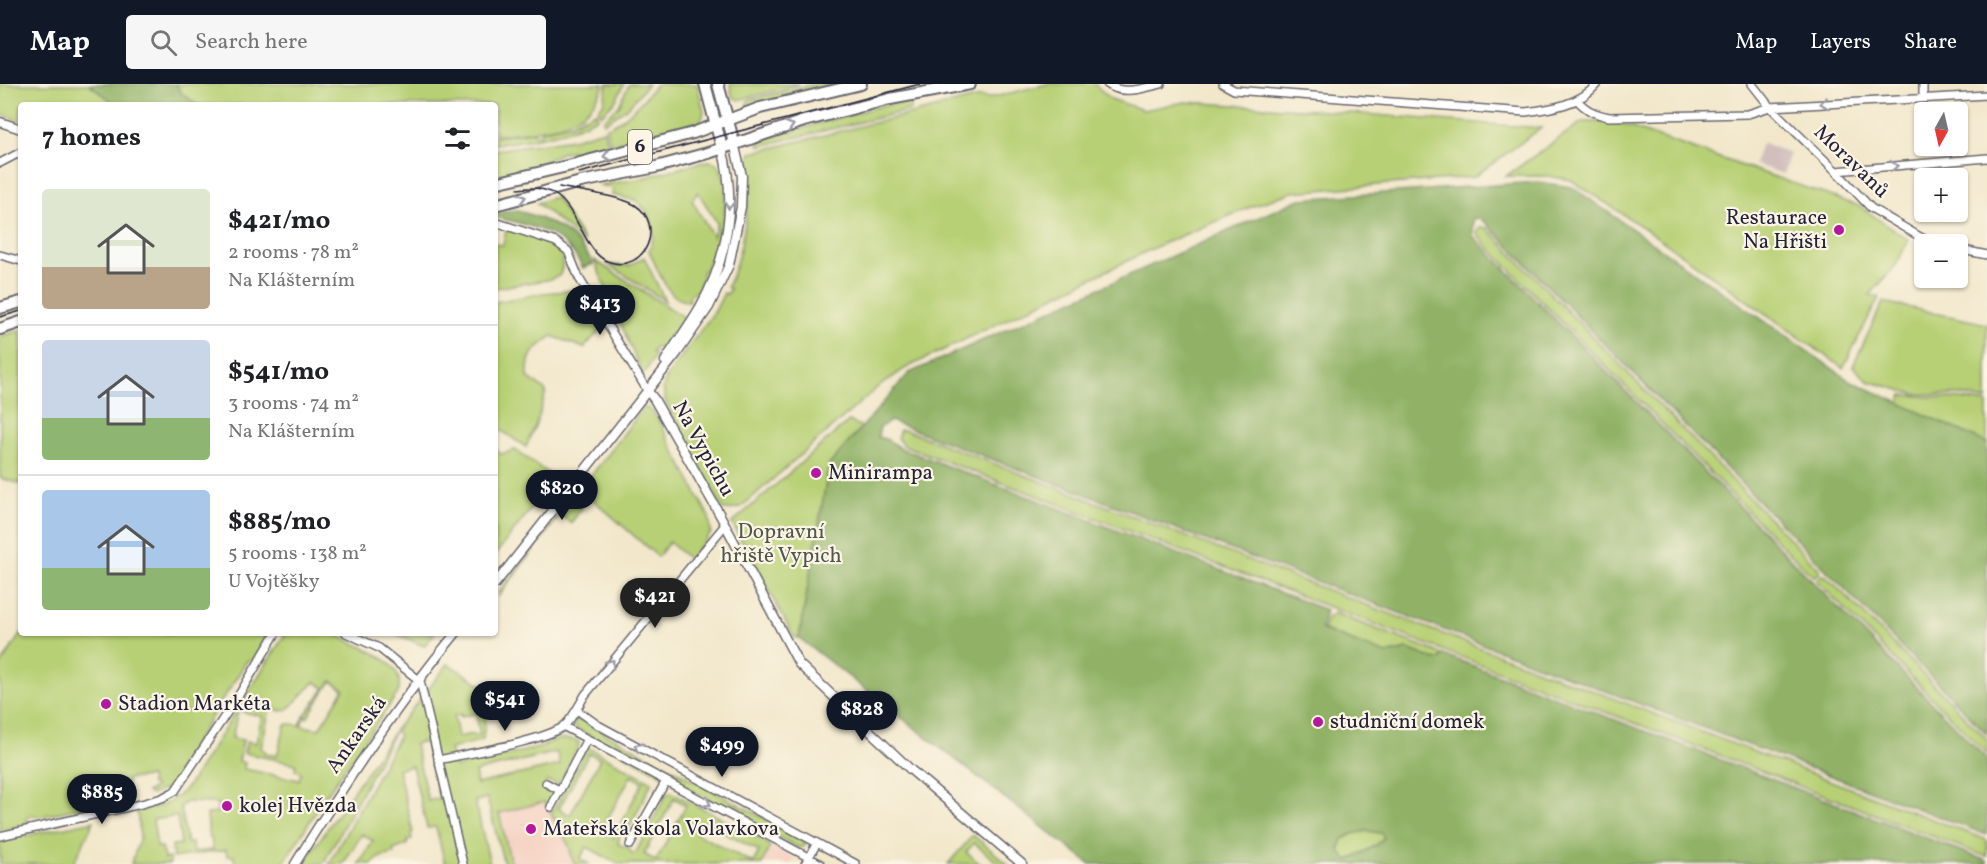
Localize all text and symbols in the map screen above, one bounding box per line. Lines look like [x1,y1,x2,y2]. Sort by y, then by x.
search box [126,15,546,69]
text: Map [30,23,90,62]
icon: search [147,26,180,59]
text: Search here [195,27,308,58]
text: Map [1735,28,1777,57]
text: Layers [1810,28,1871,57]
text: Share [1904,28,1957,57]
one-way arrow [1819,97,1828,110]
north arrow [1914,102,1968,156]
map controls [1914,102,1968,288]
street label: Moravanů [1807,119,1895,205]
text: 7 homes [42,120,141,156]
one-way arrow [784,121,795,133]
icon: filters [441,122,474,155]
road number: 6 [628,130,652,164]
one-way arrow [602,149,613,161]
one-way arrow [1890,160,1899,173]
button: + [1914,168,1968,222]
one-way arrow [516,193,527,205]
one-way arrow [723,201,736,210]
text: $421/mo [228,203,330,239]
place label: Restaurace Na Hřišti [1726,204,1827,257]
icon: home [90,213,162,285]
marker: Restaurace Na Hřišti [1832,223,1846,237]
button: − [1914,234,1968,288]
text: 2 rooms · 78 m² [228,239,359,267]
text: Na Klášterním [228,267,355,295]
pin: $413 [564,285,636,336]
text: $413 [579,290,621,318]
text: $541/mo [228,354,329,390]
icon: home [90,364,162,436]
text: 3 rooms · 74 m² [228,390,359,418]
street label: Na Vypichu [665,396,741,502]
text: Na Klášterním [228,418,355,446]
place label: Minirampa [828,459,933,488]
marker: Minirampa [809,466,823,480]
pin: $820 [526,470,598,521]
text: $820 [540,475,584,503]
text: $885/mo [228,504,331,540]
icon: home [90,514,162,586]
park label: Dopravní hřiště Vypich [720,518,842,571]
text: 5 rooms · 138 m² [228,540,367,568]
text: U Vojtěšky [228,568,320,596]
pin: $421 [619,578,691,629]
text: $421 [634,583,676,611]
one-way arrow [604,659,615,670]
pin: $541 [469,681,541,732]
text: $541 [485,686,525,714]
place label: Stadion Markéta [118,690,271,719]
street label: Ankarská [320,690,394,780]
pin: $828 [826,691,898,742]
text: $828 [840,696,884,724]
marker: Stadion Markéta [99,697,113,711]
place label: studniční domek [1330,708,1485,737]
marker: studniční domek [1311,715,1325,729]
pin: $499 [686,727,758,778]
text: $499 [700,732,744,760]
one-way arrow [634,743,645,754]
pin: $885 [66,774,138,825]
text: $885 [81,779,123,807]
place label: kolej Hvězda [239,792,357,821]
one-way arrow [701,796,712,807]
marker: kolej Hvězda [220,799,234,813]
place label: Mateřská škola Volavkova [543,815,779,844]
marker: Mateřská škola Volavkova [524,822,538,836]

